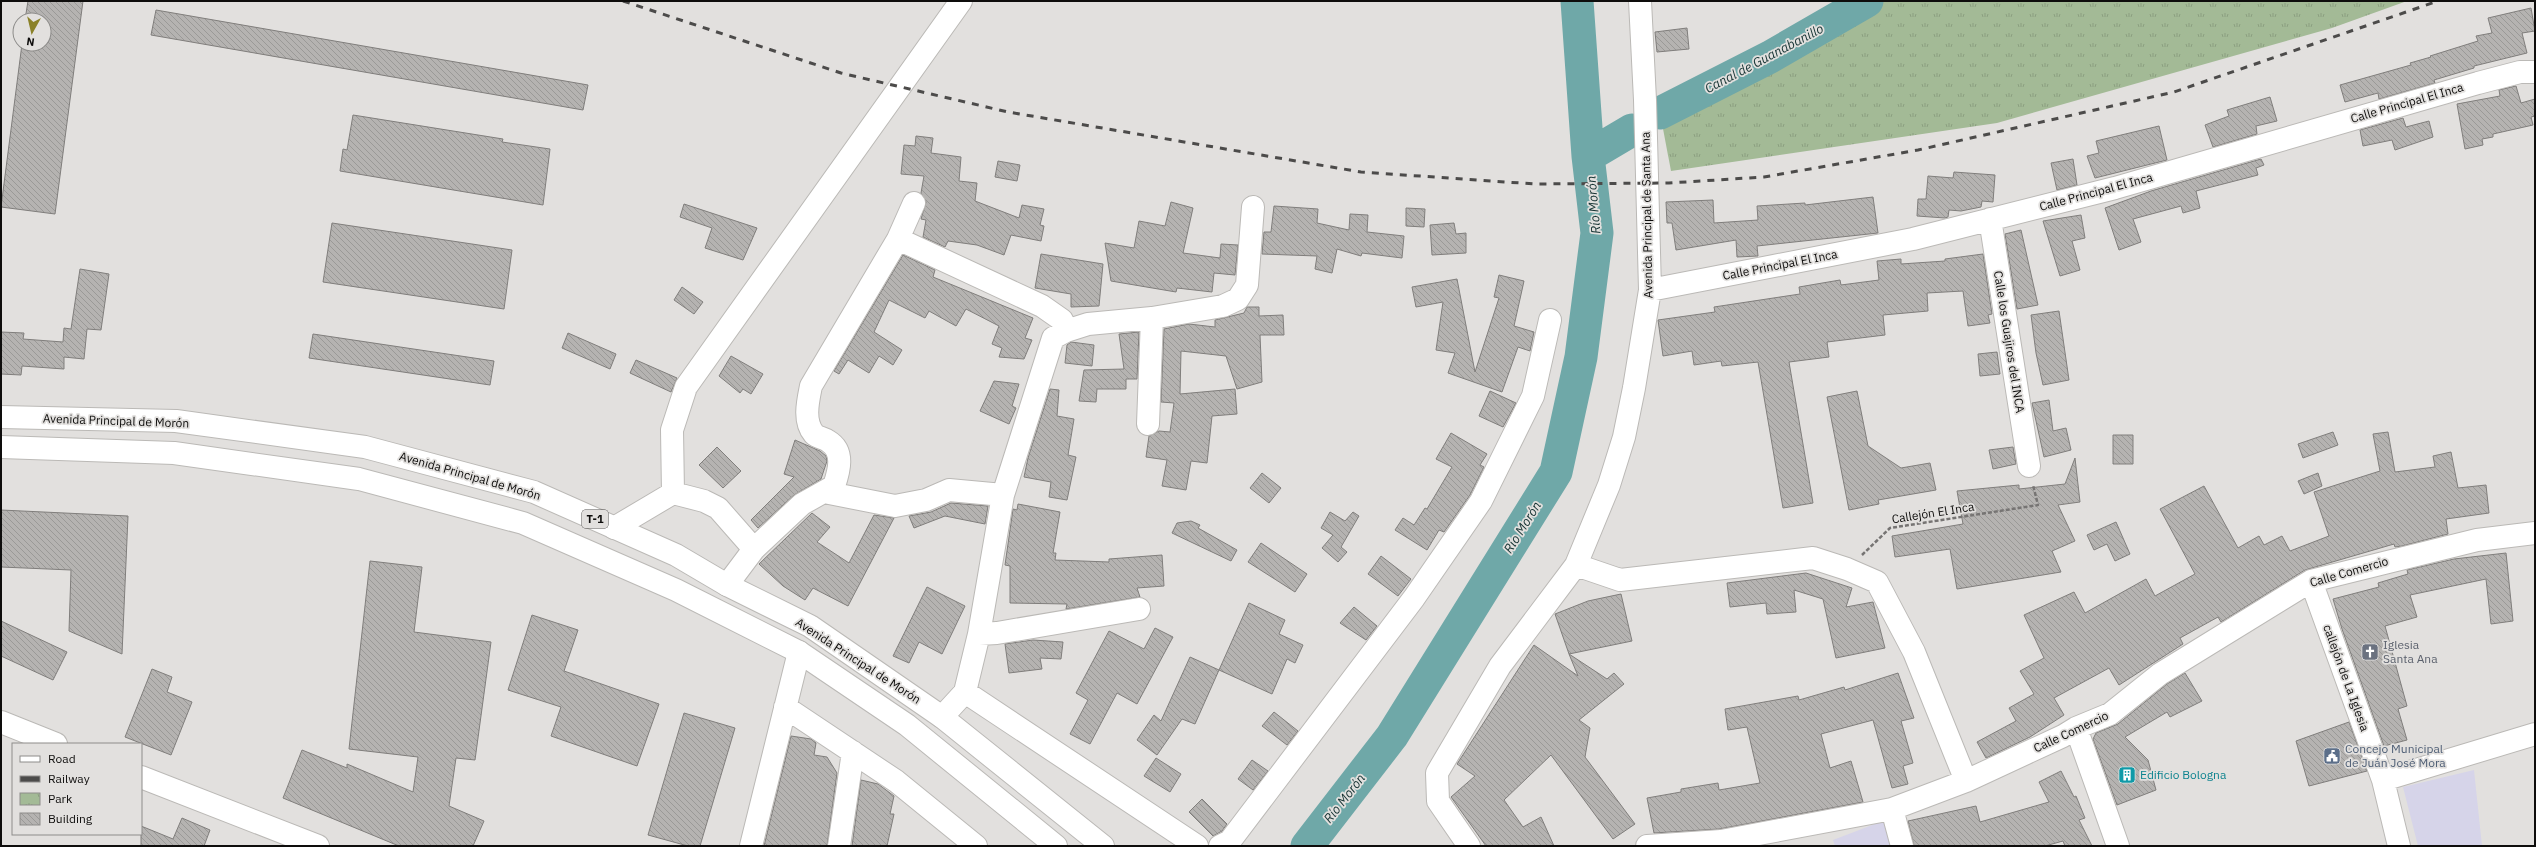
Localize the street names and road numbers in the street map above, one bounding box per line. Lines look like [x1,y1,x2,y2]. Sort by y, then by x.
street label: Calle Principal El Inca [2349,79,2466,126]
street label: Avenida Principal de Santa Ana [1638,131,1655,298]
street label: Calle Principal El Inca [2038,169,2155,214]
street label: Calle Principal El Inca [1721,246,1839,283]
street label: Calle los Guajiros del INCA [1991,270,2028,414]
street label: Avenida Principal de Morón [43,410,189,431]
street label: Avenida Principal de Morón [398,448,543,503]
street label: Callejón El Inca [1891,498,1976,526]
road number: T-1 [582,510,608,528]
street label: Calle Comercio [2308,553,2390,590]
street label: Avenida Principal de Morón [793,614,924,707]
street label: callejón de La Iglesia [2320,622,2373,734]
street label: Calle Comercio [2031,707,2111,755]

